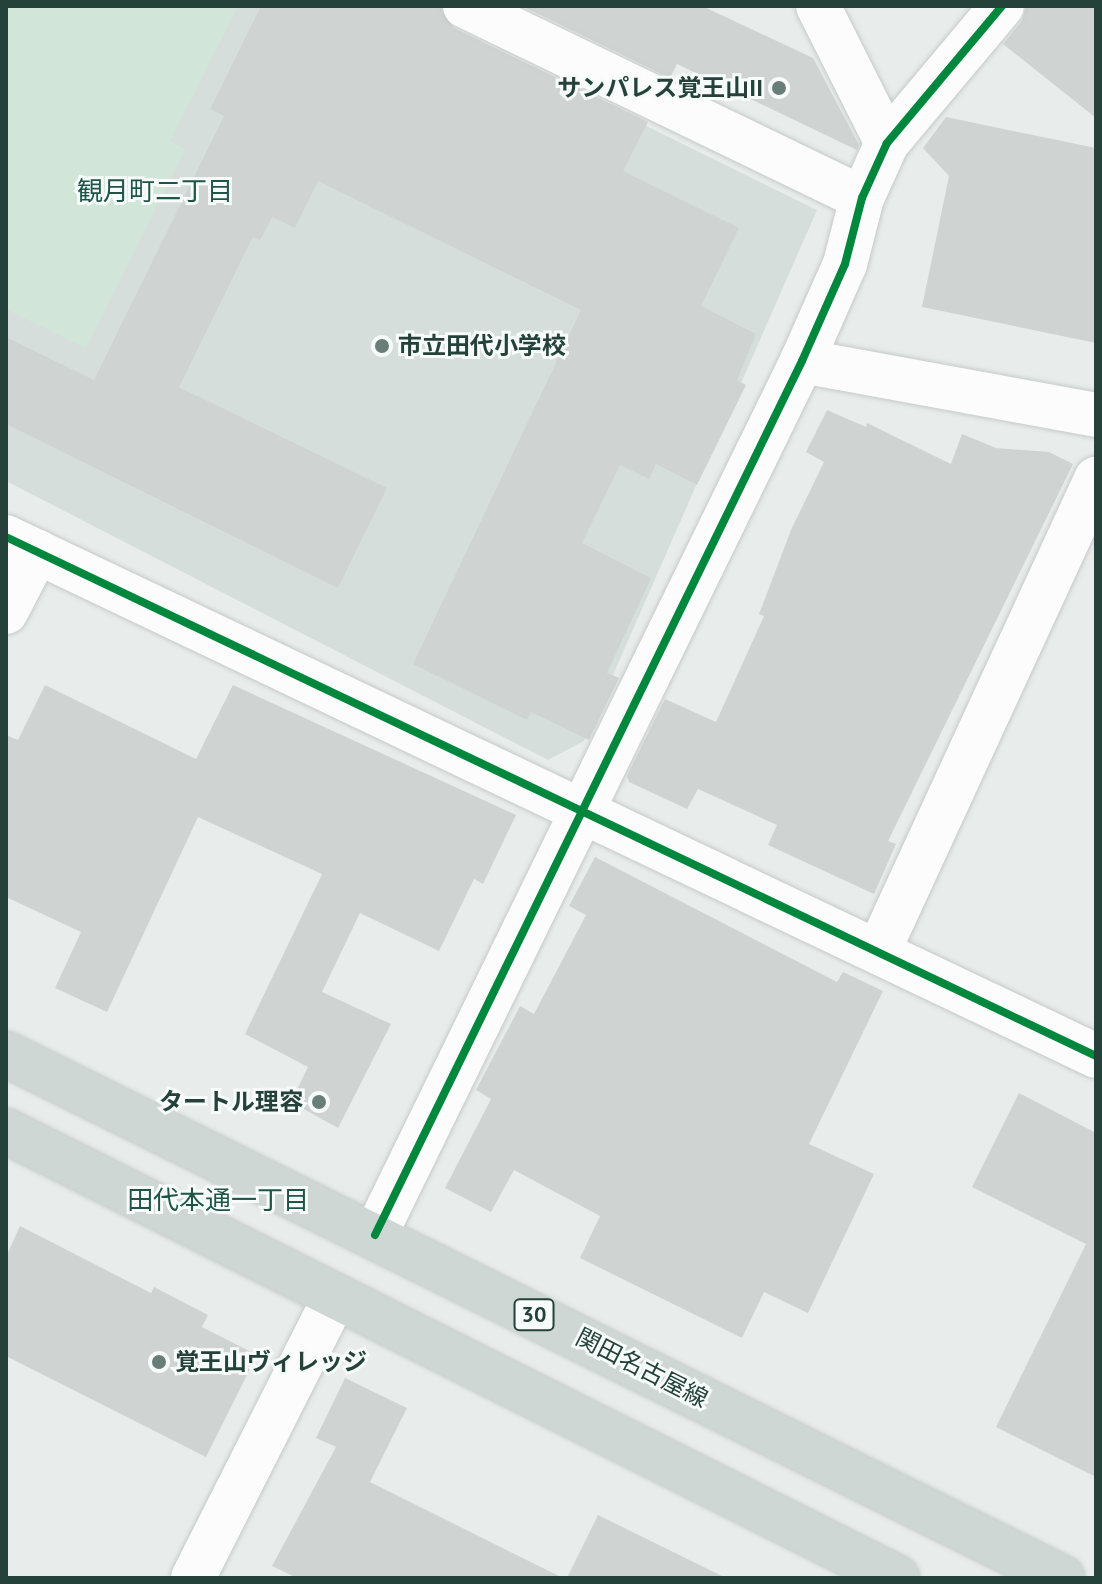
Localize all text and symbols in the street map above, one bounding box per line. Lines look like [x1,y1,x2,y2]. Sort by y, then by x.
place label: サンパレス覚王山II [557,74,763,102]
marker: サンパレス覚王山II [770,79,788,97]
district label: 観月町二丁目 [77,175,233,207]
place label: 市立田代小学校 [398,332,566,360]
marker: 市立田代小学校 [373,337,391,355]
place label: タートル理容 [159,1088,303,1116]
marker: タートル理容 [310,1093,328,1111]
district label: 田代本通一丁目 [127,1184,309,1216]
road number: 30 [512,1297,556,1333]
street label: 関田名古屋線 [571,1322,713,1414]
place label: 覚王山ヴィレッジ [175,1348,367,1376]
marker: 覚王山ヴィレッジ [150,1353,168,1371]

